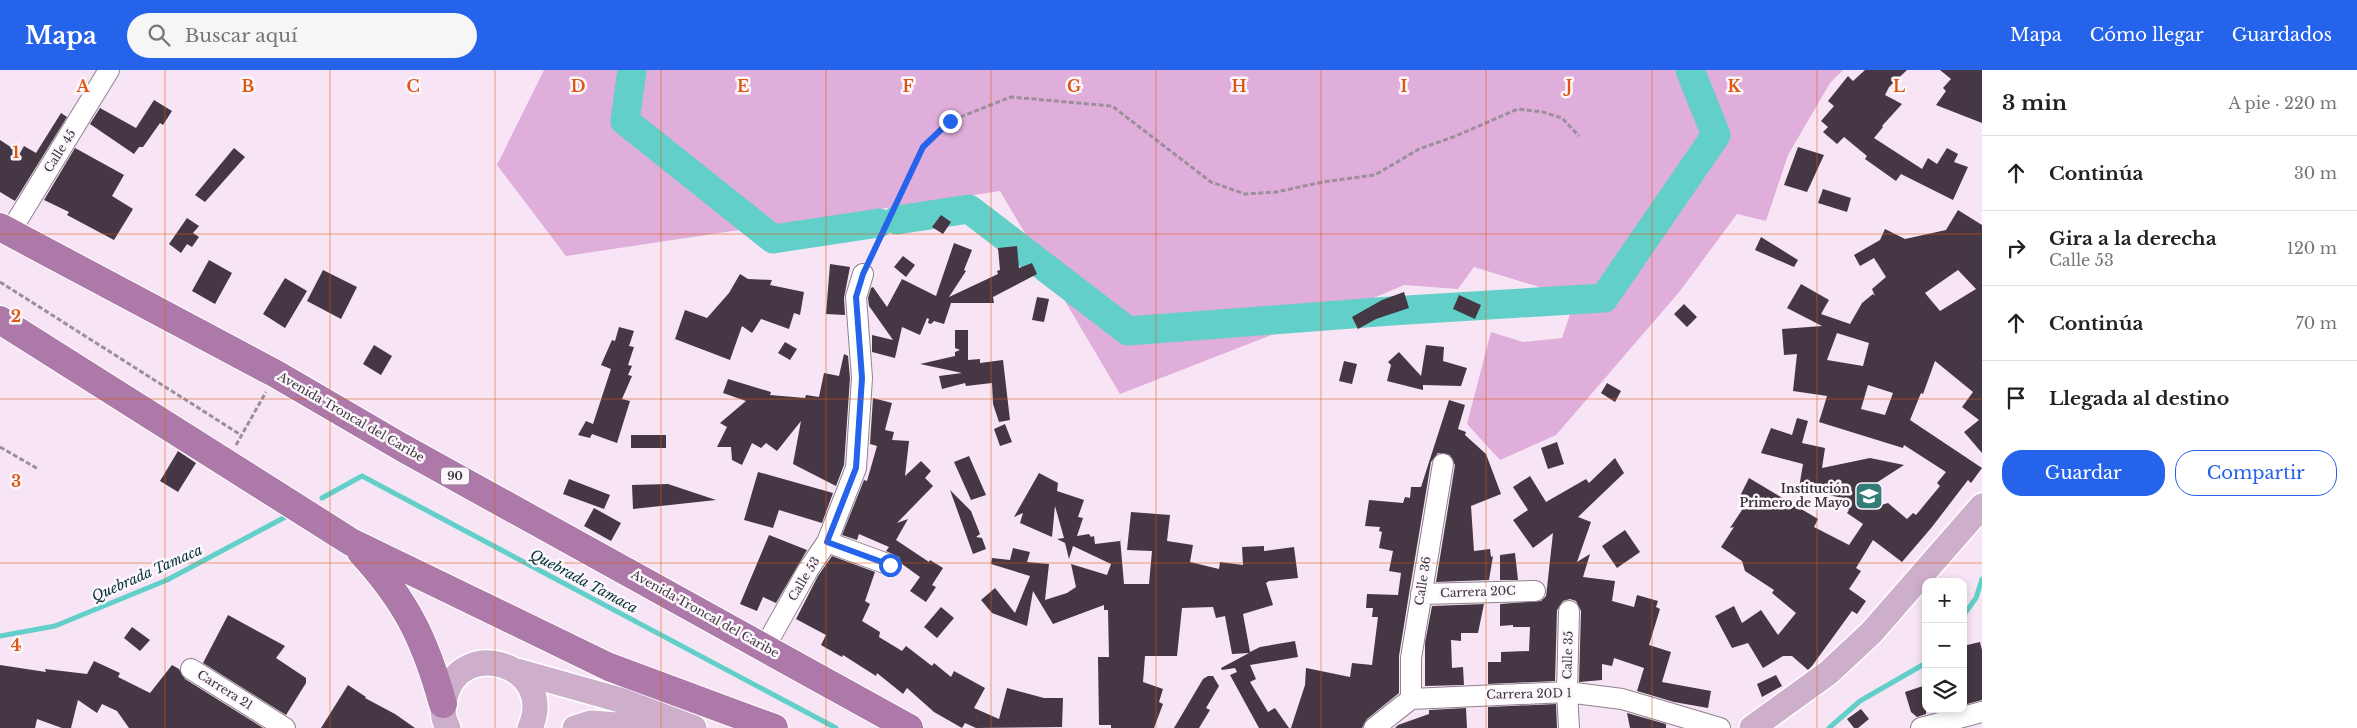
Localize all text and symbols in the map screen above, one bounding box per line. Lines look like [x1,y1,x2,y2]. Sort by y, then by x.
search box [127,13,477,58]
text: Mapa [25,21,97,50]
icon: search [145,21,173,49]
text: Buscar aquí [185,24,297,47]
text: Mapa [2010,24,2062,46]
text: Cómo llegar [2090,24,2204,46]
text: Guardados [2232,24,2332,46]
text: A [76,76,91,96]
text: B [242,76,255,96]
text: C [406,76,420,96]
text: D [571,76,585,96]
text: E [737,76,749,96]
text: F [902,76,914,96]
text: G [1067,76,1081,96]
text: H [1231,76,1247,96]
text: I [1401,76,1408,96]
text: J [1563,76,1572,96]
text: K [1727,76,1741,96]
text: L [1893,76,1905,96]
text: 3 min [2002,90,2067,116]
text: A pie · 220 m [2229,93,2337,113]
route end [939,110,962,133]
street label: Calle 45 [40,126,79,175]
text: 1 [13,142,20,162]
icon: ahead [2002,159,2030,187]
text: Continúa [2049,162,2143,185]
text: 30 m [2294,163,2337,183]
text: Gira a la derecha [2049,227,2217,250]
icon: right [2002,234,2030,262]
text: 120 m [2287,238,2337,258]
text: Calle 53 [2049,250,2114,270]
text: 2 [11,306,21,326]
icon: ahead [2002,309,2030,337]
text: Continúa [2049,312,2143,335]
text: 70 m [2296,313,2337,333]
street label: Avenida Troncal del Caribe [274,368,427,465]
icon: arrive [2002,384,2030,412]
text: Llegada al destino [2049,387,2229,410]
button: Guardar [2002,450,2165,496]
button: Compartir [2175,450,2337,496]
road number: 90 [441,468,469,484]
text: 3 [11,471,21,491]
place label: Institución Primero de Mayo [1739,481,1850,510]
school or university icon: Institución Primero de Mayo [1854,481,1884,511]
water label: Quebrada Tamaca [89,541,205,605]
water label: Quebrada Tamaca [527,545,641,617]
street label: Calle 53 [785,554,823,603]
route start [879,554,902,577]
street label: Calle 36 [1411,555,1434,607]
street label: Avenida Troncal del Caribe [628,566,782,661]
map controls [1922,578,1967,713]
button: + [1922,578,1967,623]
street label: Carrera 20C [1440,583,1516,600]
button: − [1922,623,1967,668]
street label: Calle 35 [1559,630,1576,680]
text: 4 [11,635,21,655]
street label: Carrera 21 [195,667,256,713]
button: layers [1922,668,1967,713]
street label: Carrera 20D 1 [1486,685,1572,702]

